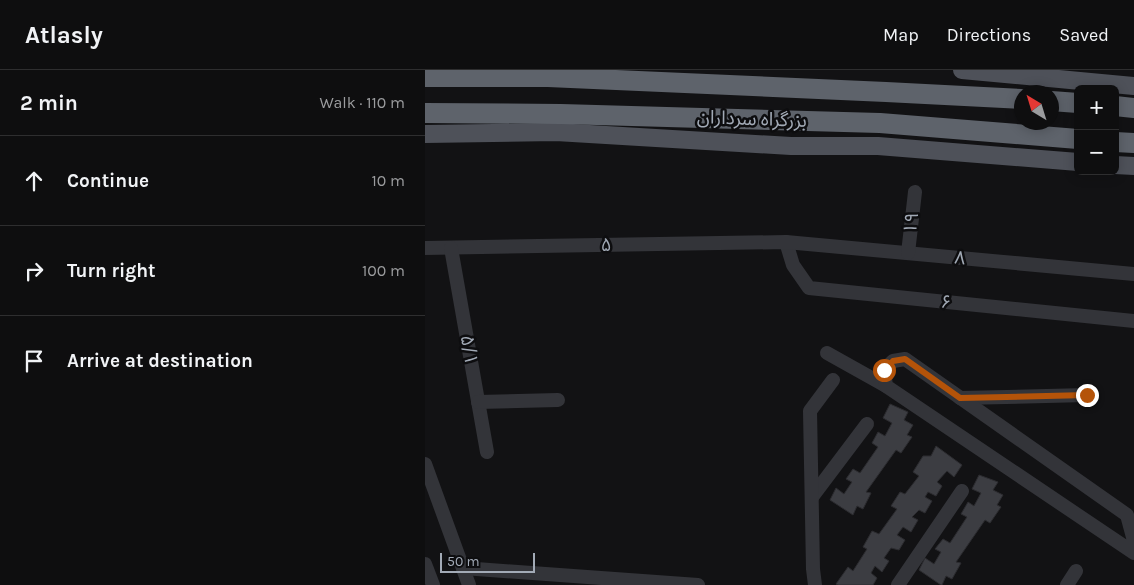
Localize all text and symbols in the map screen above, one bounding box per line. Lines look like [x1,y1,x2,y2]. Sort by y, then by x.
text: Atlasly [25,21,103,49]
text: Map [883,24,919,46]
text: Directions [947,24,1031,46]
text: Saved [1059,24,1109,46]
north arrow [1014,85,1059,130]
map controls [1074,85,1119,175]
button: + [1074,85,1119,130]
text: 2 min [20,91,78,115]
text: Walk · 110 m [320,93,405,112]
street label: بزرگراه سرداران [697,106,807,132]
button: − [1074,130,1119,175]
icon: ahead [20,167,48,195]
text: Continue [67,170,149,192]
text: 10 m [371,171,405,190]
street label: ۱۹ [899,211,923,235]
street label: ۵ [600,234,612,256]
street label: ۸ [954,247,967,269]
icon: right [20,257,48,285]
text: Turn right [67,260,156,282]
text: 100 m [362,261,405,280]
street label: ۶ [939,290,953,314]
street label: ۵/۱ [456,333,482,367]
icon: arrive [20,347,48,375]
text: Arrive at destination [67,350,253,372]
route start [873,359,896,382]
route end [1076,384,1099,407]
scale bar [440,550,535,573]
text: 50 m [447,553,480,570]

